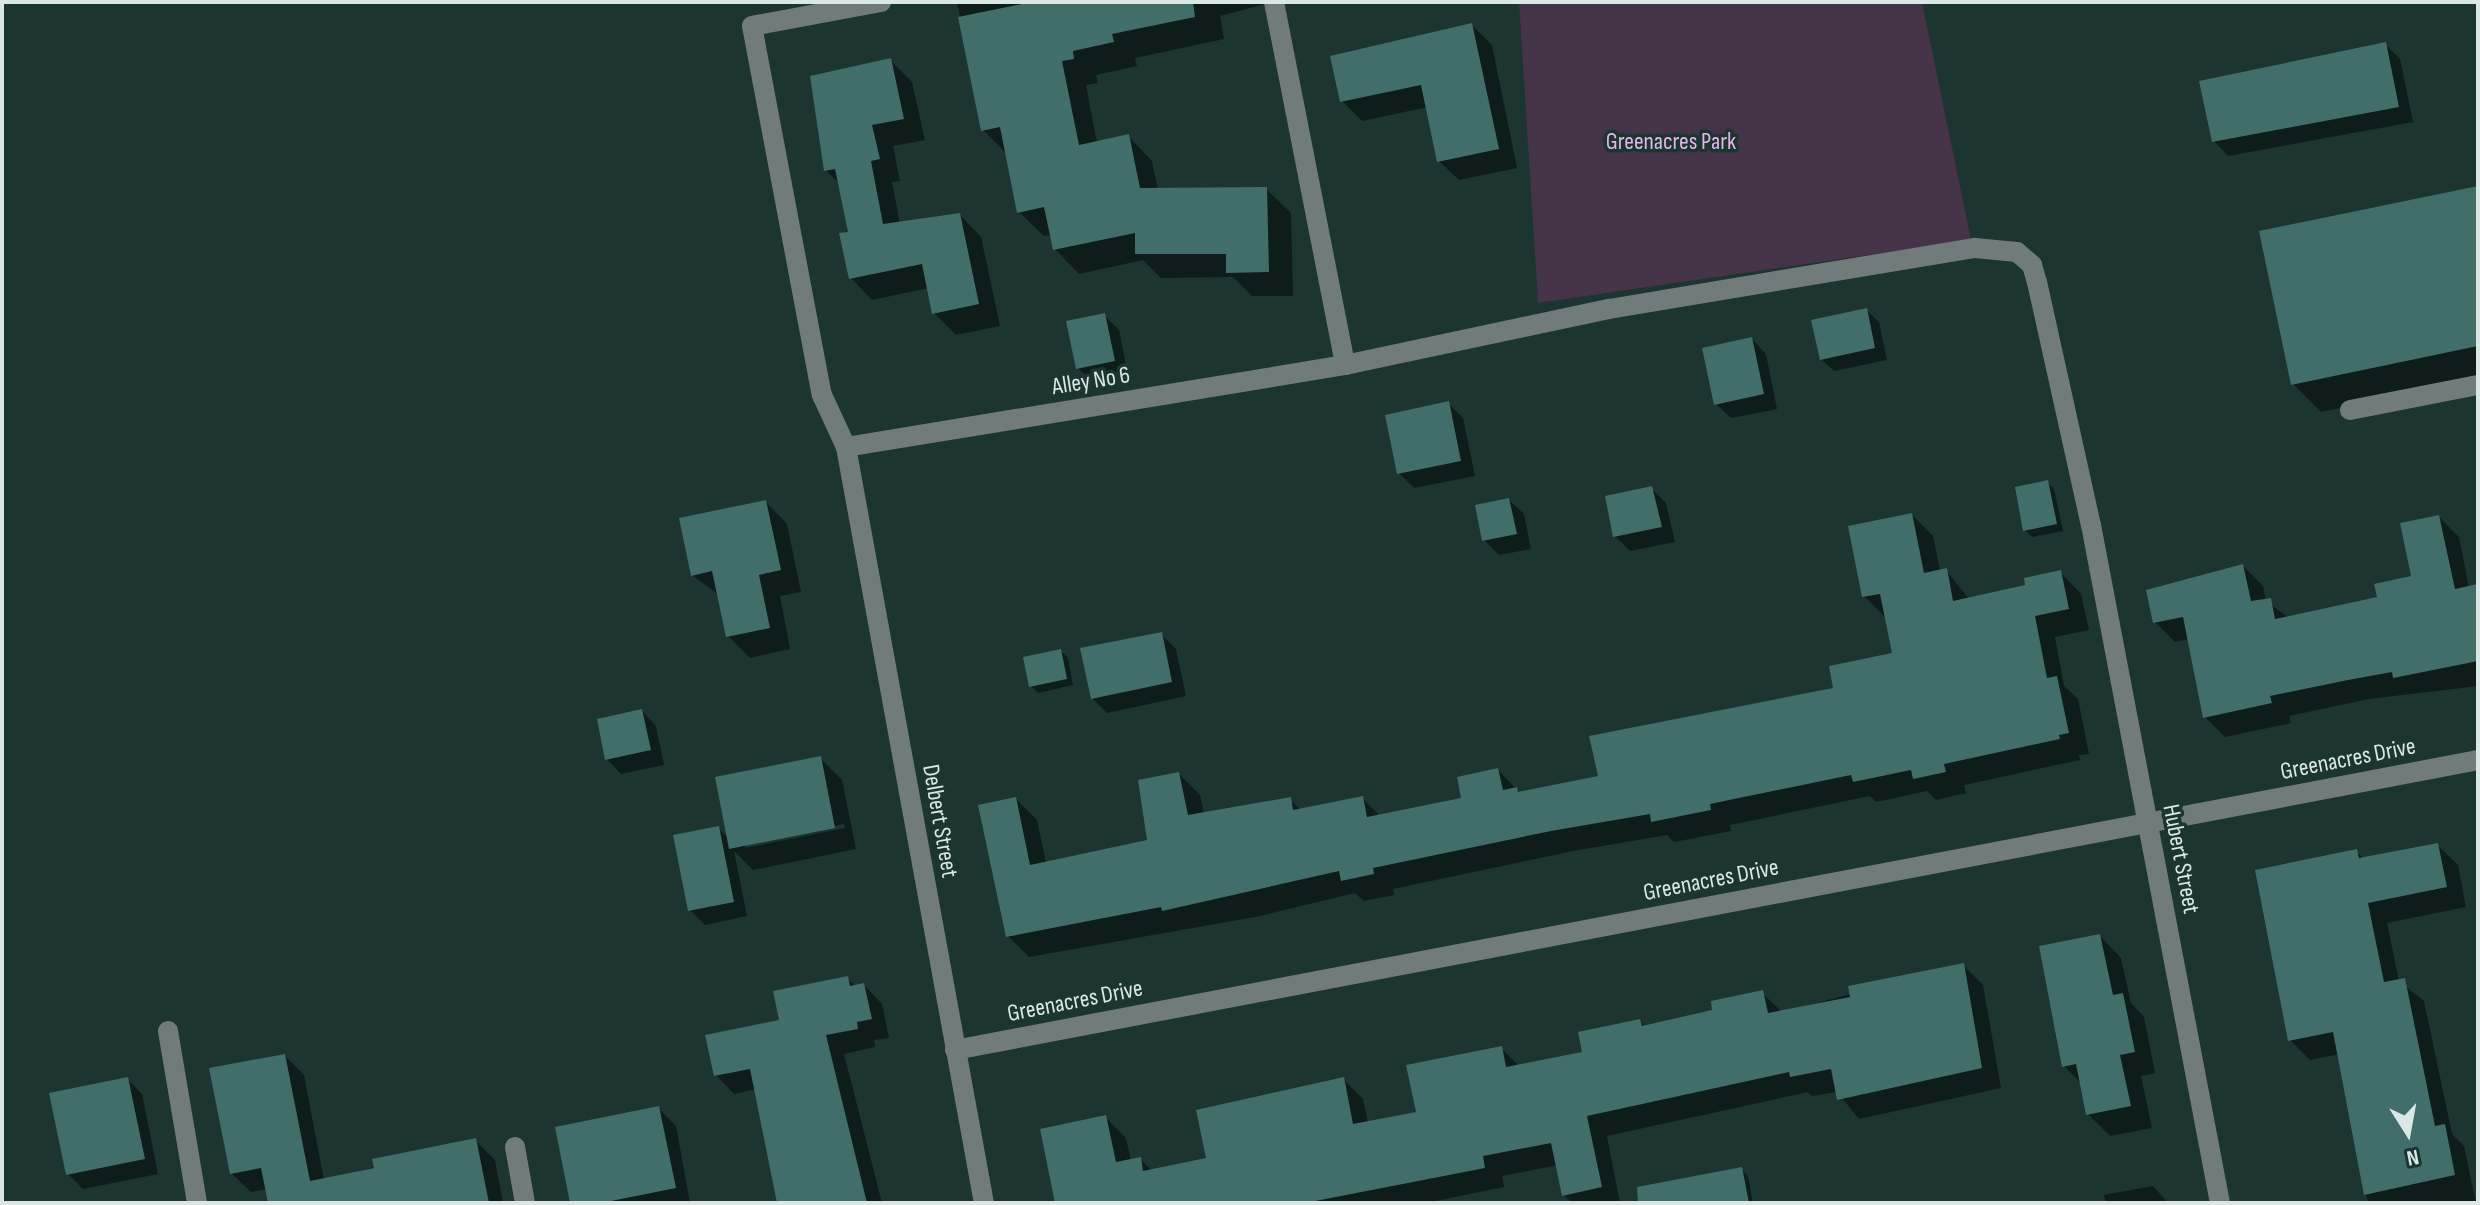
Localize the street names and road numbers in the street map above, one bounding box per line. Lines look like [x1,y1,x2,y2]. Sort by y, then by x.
street label: Alley No 6 [1050,361,1132,401]
street label: Greenacres Drive [2278,732,2418,786]
street label: Delbert Street [916,762,964,880]
street label: Hubert Street [2156,802,2206,916]
street label: Greenacres Drive [1641,853,1781,907]
street label: Greenacres Drive [1005,974,1145,1028]

